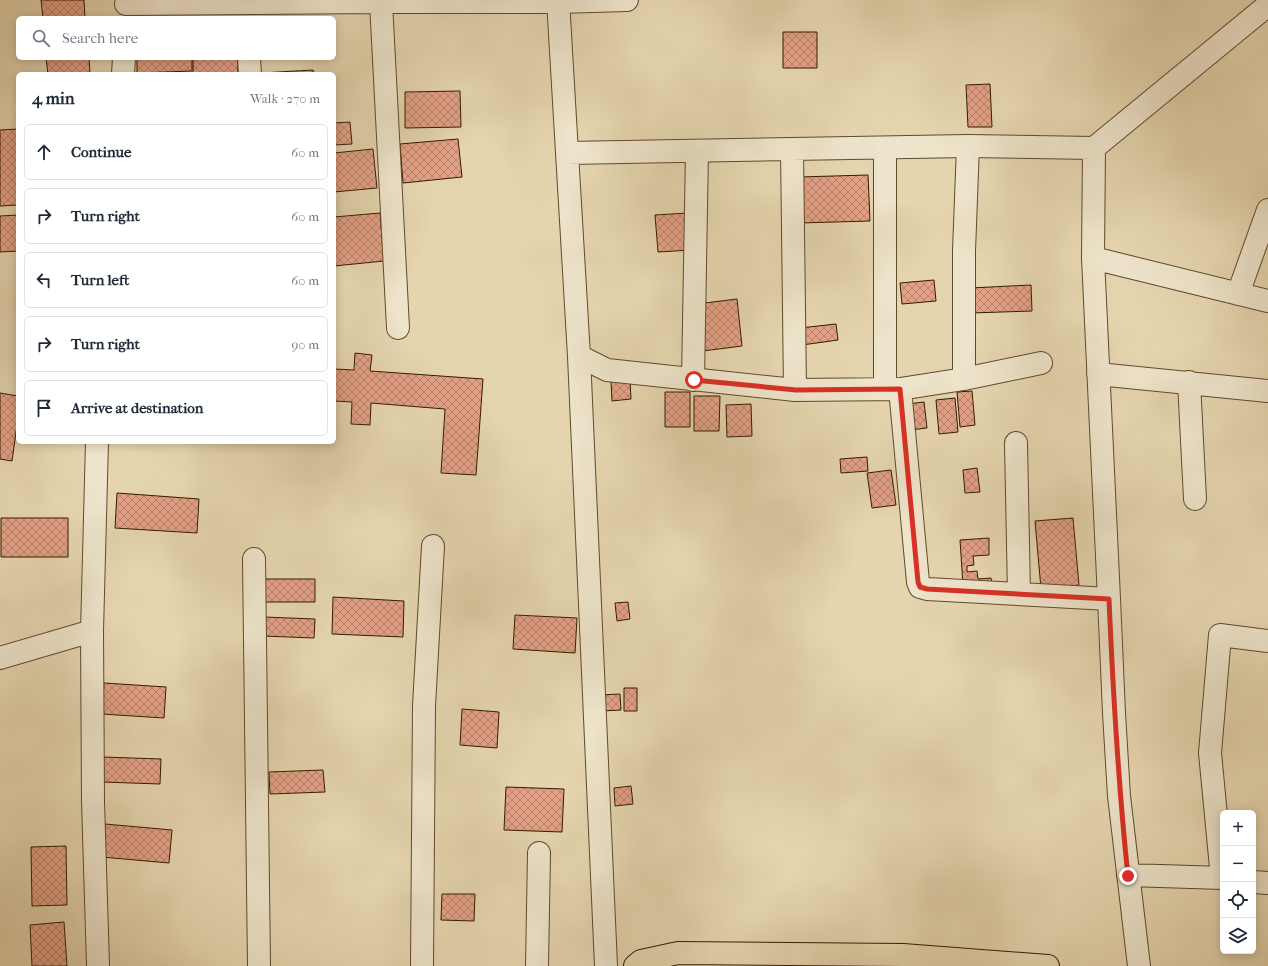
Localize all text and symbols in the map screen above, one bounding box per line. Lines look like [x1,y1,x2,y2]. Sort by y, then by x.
search box [16,16,336,60]
icon: search [30,27,52,49]
text: Search here [62,29,138,47]
text: 4 min [32,88,75,108]
text: Walk · 270 m [250,91,320,106]
icon: ahead [33,141,55,163]
text: Continue [71,143,131,161]
text: 60 m [291,145,319,160]
icon: right [33,205,55,227]
text: Turn right [71,207,140,225]
text: 60 m [291,209,319,224]
icon: left [33,269,55,291]
text: Turn left [71,271,129,289]
text: 60 m [291,273,319,288]
icon: right [33,333,55,355]
text: Turn right [71,335,140,353]
text: 90 m [291,337,319,352]
route start [685,371,703,389]
icon: arrive [33,397,55,419]
text: Arrive at destination [71,399,203,417]
map controls [1220,810,1256,954]
button: + [1220,810,1256,846]
button: − [1220,846,1256,882]
route end [1119,867,1137,885]
button: locate [1220,882,1256,918]
button: layers [1220,918,1256,954]

